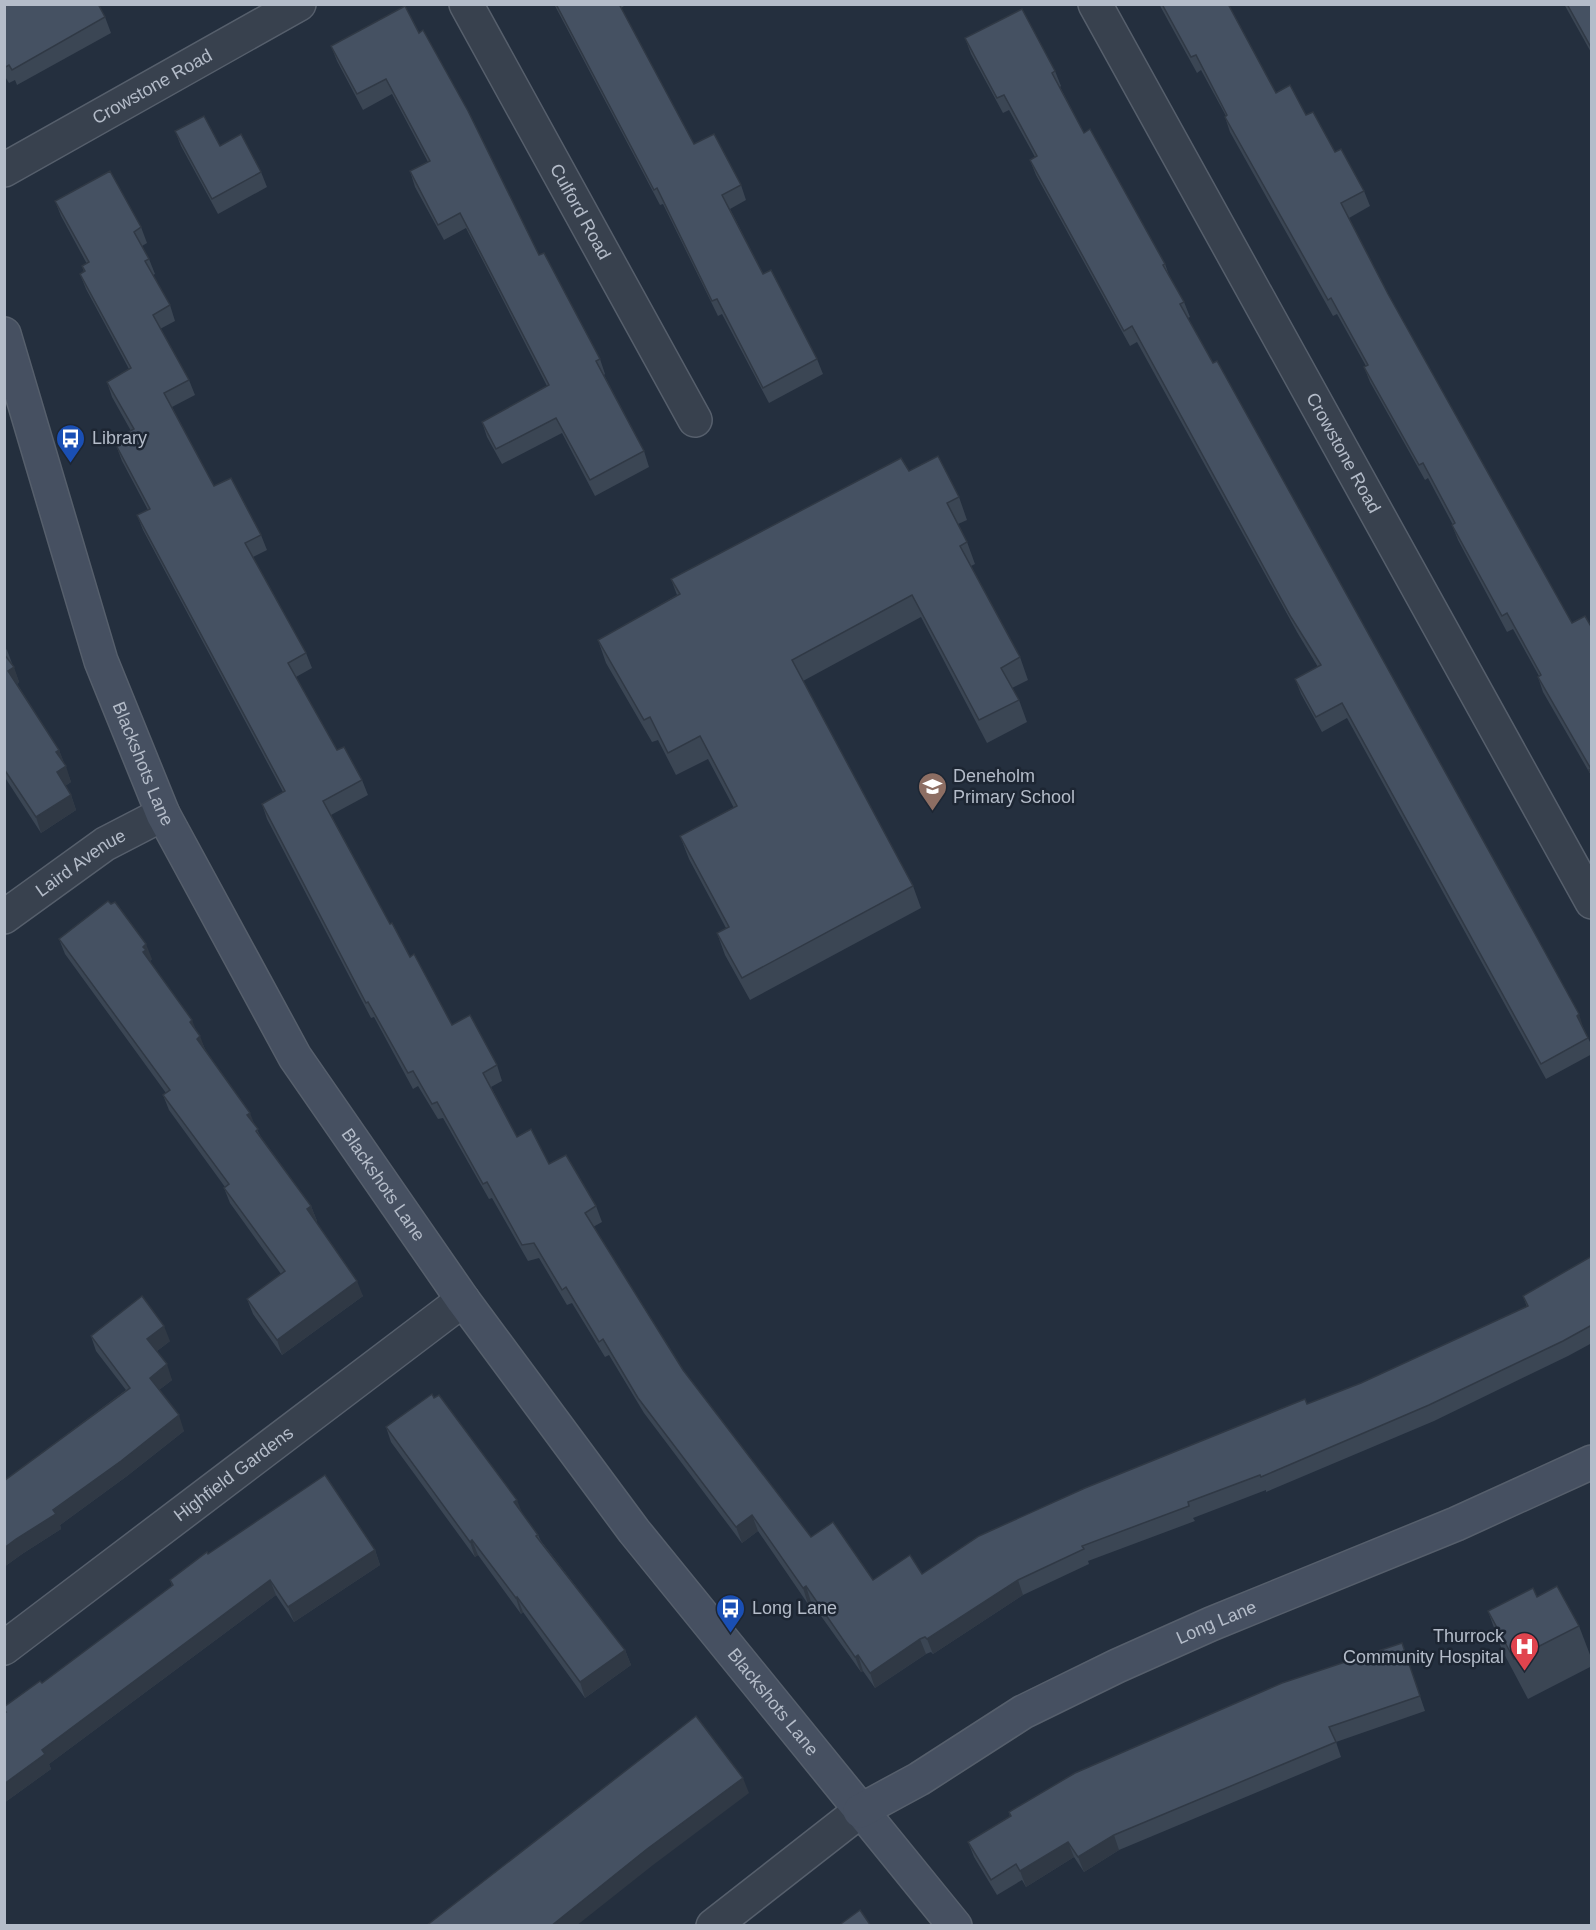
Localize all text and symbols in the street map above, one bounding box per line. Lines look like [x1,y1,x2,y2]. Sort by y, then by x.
street label: Crowstone Road [89,45,216,128]
street label: Culford Road [546,160,615,263]
street label: Crowstone Road [1302,389,1385,516]
bus stop icon: Library [55,422,87,464]
place label: Library [92,428,147,448]
street label: Blackshots Lane [109,699,177,829]
place label: Deneholm Primary School [953,766,1075,807]
school or university icon: Deneholm Primary School [916,770,948,812]
street label: Laird Avenue [32,825,129,901]
street label: Blackshots Lane [338,1125,429,1245]
street label: Highfield Gardens [170,1422,297,1526]
bus stop icon: Long Lane [715,1592,747,1634]
street label: Long Lane [1173,1597,1259,1648]
place label: Long Lane [752,1598,837,1618]
place label: Thurrock Community Hospital [1343,1626,1505,1667]
hospital icon: Thurrock Community Hospital [1509,1630,1541,1672]
street label: Blackshots Lane [724,1645,822,1760]

